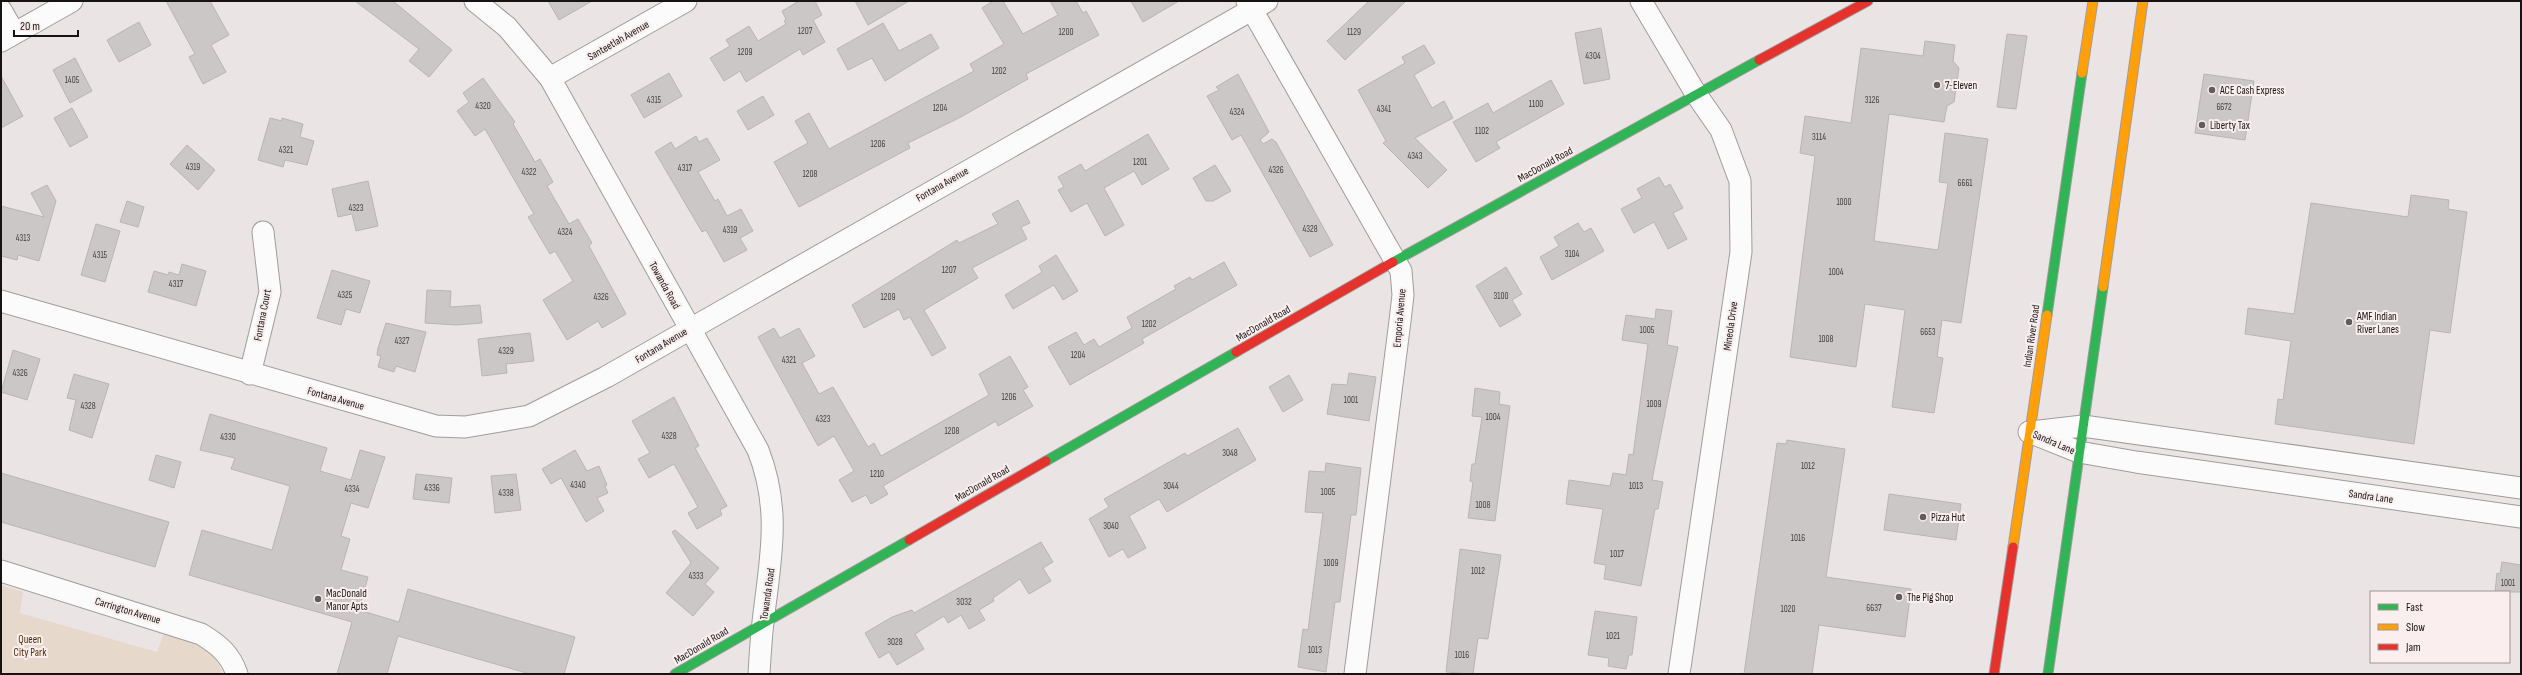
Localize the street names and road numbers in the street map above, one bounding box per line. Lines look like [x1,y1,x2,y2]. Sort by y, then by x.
street label: Santeetlah Avenue [585,18,651,63]
street label: MacDonald Road [1516,144,1575,185]
street label: Fontana Avenue [914,164,971,205]
street label: Towanda Road [646,259,683,312]
street label: Fontana Court [251,287,274,342]
street label: Emporia Avenue [1390,288,1409,348]
street label: Mineola Drive [1721,301,1740,351]
street label: MacDonald Road [1234,302,1293,344]
street label: Indian River Road [2021,303,2042,368]
street label: Fontana Avenue [633,325,690,366]
street label: Fontana Avenue [306,384,366,413]
street label: Sandra Lane [2031,428,2077,457]
street label: MacDonald Road [953,462,1012,504]
street label: Sandra Lane [2348,487,2394,506]
street label: Towanda Road [757,567,778,621]
street label: Carrington Avenue [93,594,162,627]
street label: MacDonald Road [672,624,731,667]

